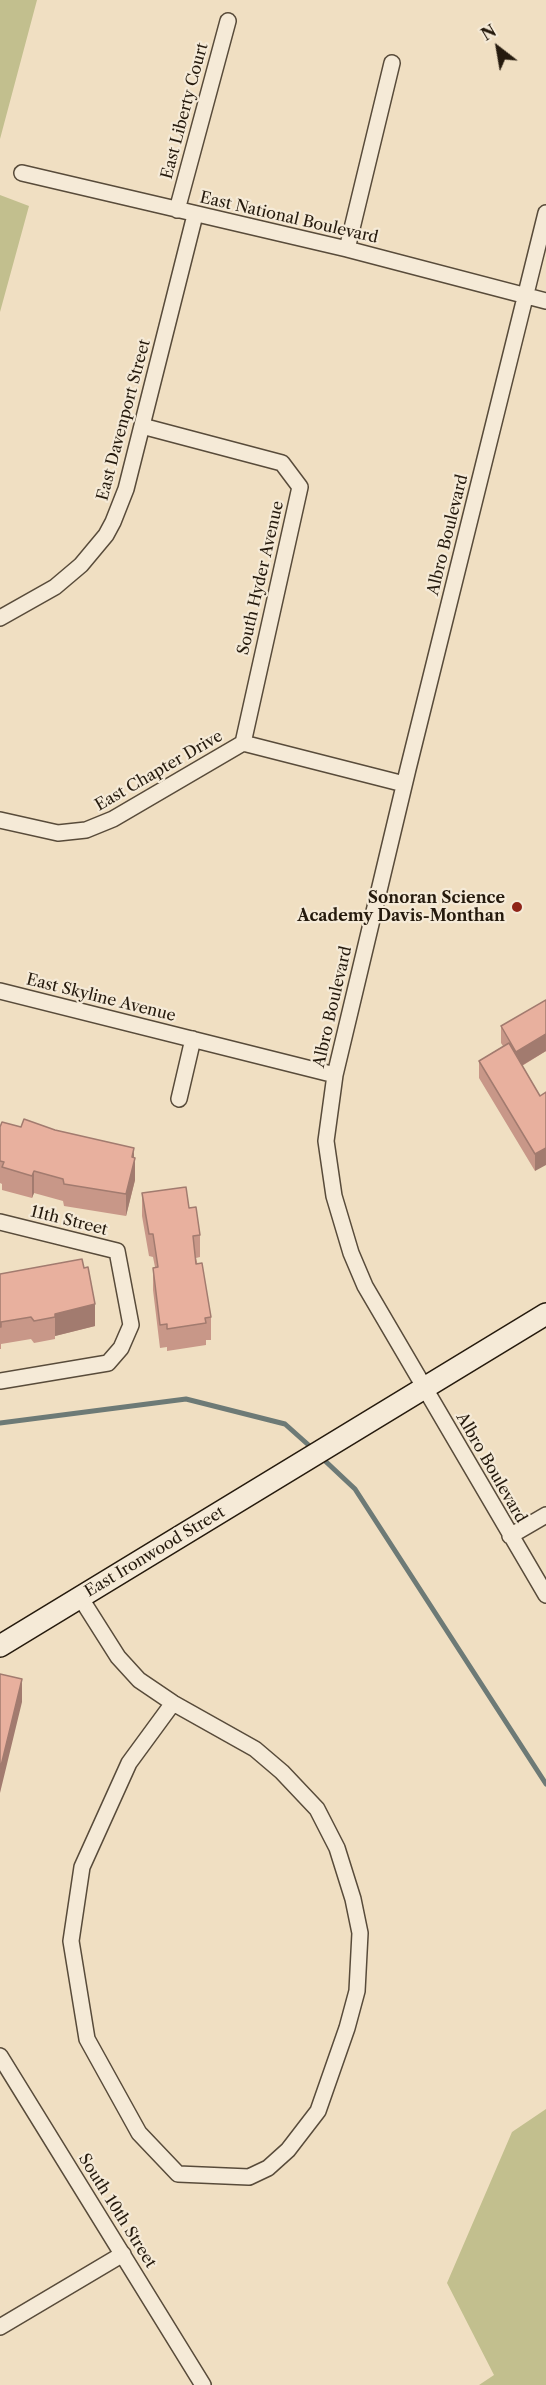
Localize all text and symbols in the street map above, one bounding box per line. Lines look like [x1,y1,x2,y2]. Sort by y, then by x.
north arrow [468,18,528,78]
text: N [478,20,500,45]
street label: East Liberty Court [158,41,212,181]
street label: East National Boulevard [198,188,380,248]
street label: East Davenport Street [93,337,155,503]
street label: Albro Boulevard [424,472,472,598]
street label: South Hyder Avenue [234,499,288,657]
street label: East Chapter Drive [92,727,226,815]
place label: Sonoran Science Academy Davis-Monthan [297,888,505,926]
marker: Sonoran Science Academy Davis-Monthan [510,900,524,914]
street label: Albro Boulevard [310,944,356,1070]
street label: East Skyline Avenue [24,970,178,1026]
street label: 11th Street [28,1202,110,1240]
street label: Albro Boulevard [452,1409,530,1527]
street label: East Ironwood Street [81,1503,229,1601]
street label: South 10th Street [74,2150,160,2272]

